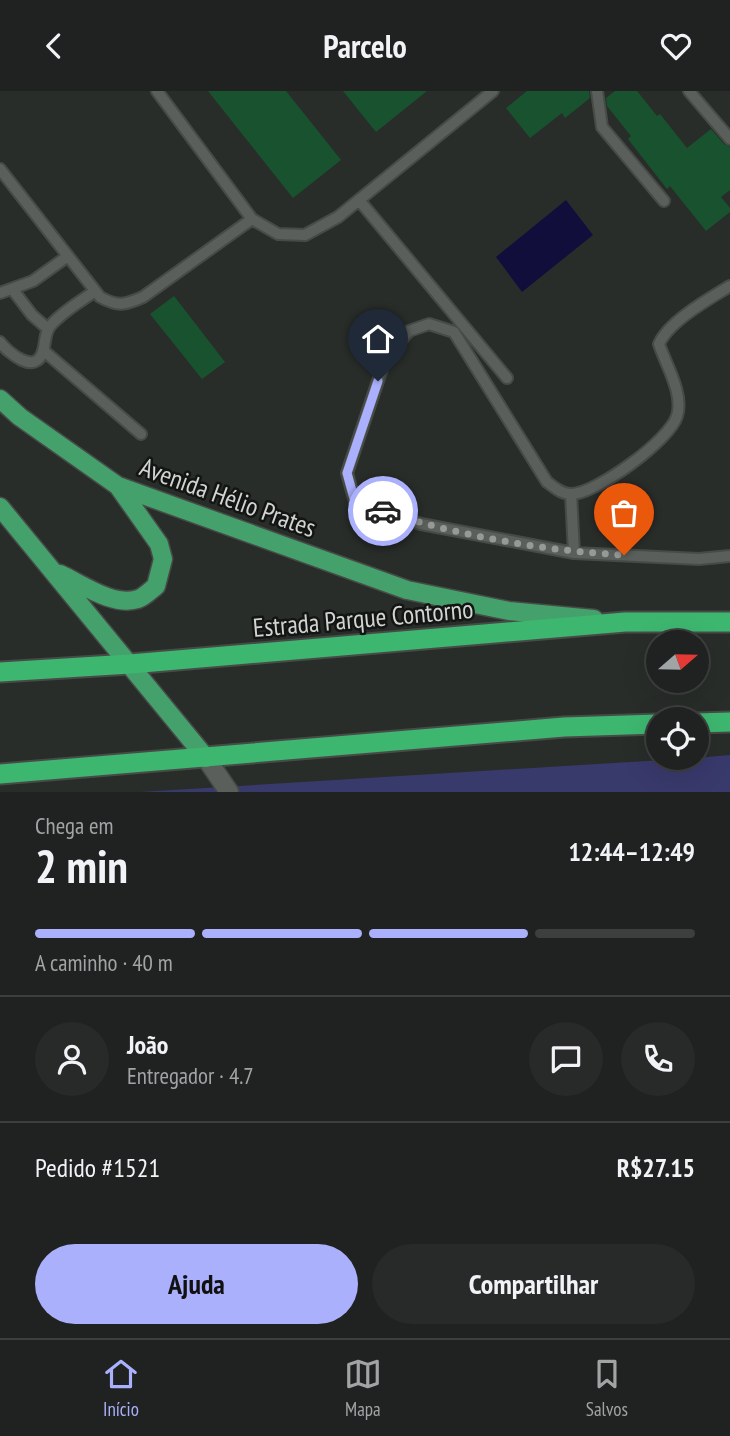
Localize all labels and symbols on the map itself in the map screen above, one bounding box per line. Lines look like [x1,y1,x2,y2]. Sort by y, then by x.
pin [348,309,408,381]
street label: Avenida Hélio Prates [136,450,320,544]
courier [348,476,418,546]
pin [594,483,654,555]
street label: Estrada Parque Contorno [252,592,474,644]
north arrow [646,630,709,693]

